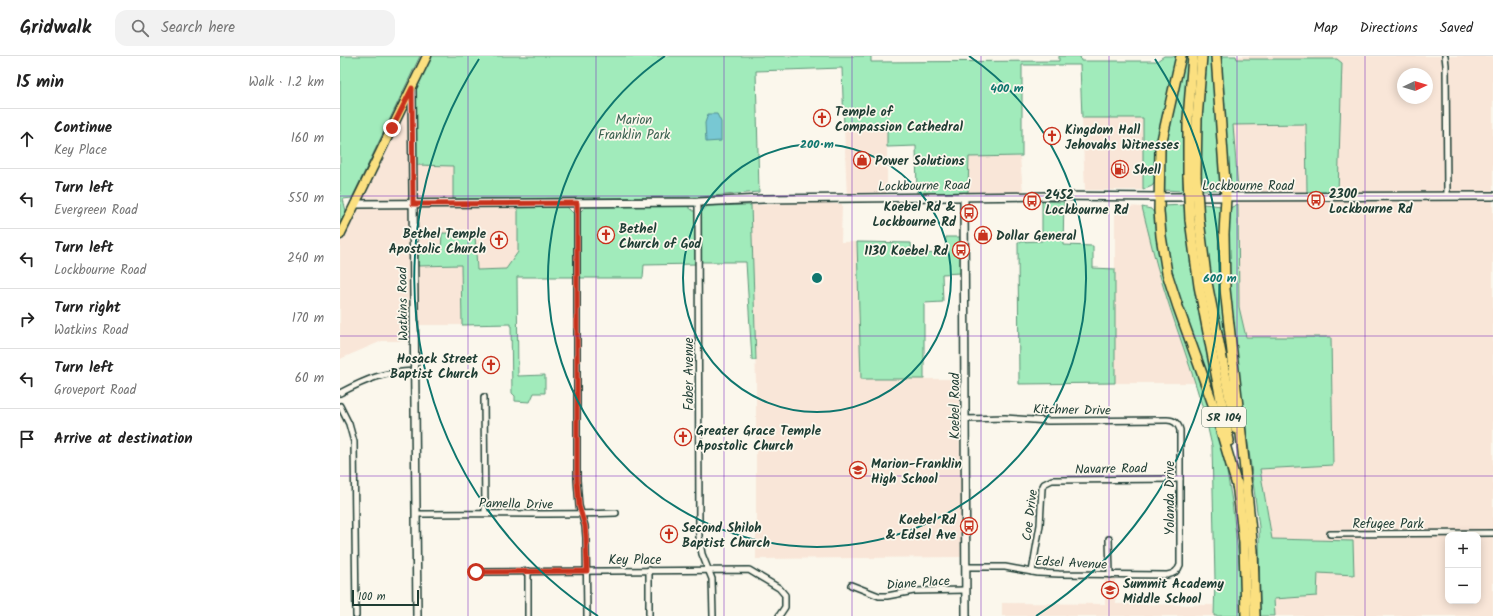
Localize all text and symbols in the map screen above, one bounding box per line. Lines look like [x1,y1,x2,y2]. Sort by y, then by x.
search box [115,10,395,46]
text: Gridwalk [20,13,91,43]
text: Search here [161,16,235,40]
icon: search [129,17,151,39]
text: Map [1313,17,1338,39]
text: Directions [1360,17,1418,39]
text: Saved [1440,17,1473,39]
north arrow [1397,68,1433,104]
text: 15 min [16,69,64,96]
text: Walk · 1.2 km [249,72,324,93]
text: 400 m [990,79,1024,98]
place label: Temple of Compassion Cathedral [835,102,963,138]
church icon: Temple of Compassion Cathedral [812,108,832,128]
park label: Marion Franklin Park [598,110,671,146]
text: Continue [54,116,112,140]
route end [383,119,401,137]
place label: Kingdom Hall Jehovahs Witnesses [1065,120,1179,156]
church icon: Kingdom Hall Jehovahs Witnesses [1042,126,1062,146]
icon: ahead [16,128,38,150]
text: 160 m [291,128,324,149]
text: 200 m [800,135,834,154]
text: Key Place [54,140,107,161]
shop icon: Power Solutions [852,150,872,170]
place label: Power Solutions [875,151,965,172]
fuel station icon: Shell [1110,159,1130,179]
place label: Shell [1133,160,1161,181]
street label: Lockbourne Road [878,175,971,198]
text: Turn left [54,176,114,200]
street label: Lockbourne Road [1202,176,1295,197]
place label: 2300 Lockbourne Rd [1329,184,1413,220]
place label: 2452 Lockbourne Rd [1045,185,1129,221]
icon: left [16,188,38,210]
text: 550 m [288,188,324,209]
bus stop icon: 2300 Lockbourne Rd [1306,190,1326,210]
bus stop icon: 2452 Lockbourne Rd [1022,191,1042,211]
place label: Koebel Rd & Lockbourne Rd [873,197,957,233]
text: Evergreen Road [54,200,138,221]
bus stop icon: Koebel Rd & Lockbourne Rd [959,203,979,223]
place label: Bethel Church of God [619,219,702,255]
place label: Bethel Temple Apostolic Church [389,224,487,260]
church icon: Bethel Church of God [596,225,616,245]
shop icon: Dollar General [973,225,993,245]
place label: Dollar General [996,226,1077,247]
church icon: Bethel Temple Apostolic Church [489,230,509,250]
text: Turn left [54,236,114,260]
bus stop icon: 1130 Koebel Rd [951,240,971,260]
place label: 1130 Koebel Rd [864,241,949,262]
icon: left [16,248,38,270]
text: 240 m [287,248,324,269]
text: Lockbourne Road [54,260,146,281]
street label: Watkins Road [392,266,415,341]
text: 600 m [1203,269,1237,288]
centre of rings [810,271,824,285]
text: Turn right [54,296,121,320]
icon: right [16,308,38,330]
text: 170 m [292,308,324,329]
text: Watkins Road [54,320,128,341]
street label: Faber Avenue [679,337,700,411]
place label: Hosack Street Baptist Church [390,349,478,385]
church icon: Hosack Street Baptist Church [481,355,501,375]
text: Turn left [54,356,114,380]
icon: left [16,368,38,390]
text: 60 m [295,368,324,389]
street label: Koebel Road [945,372,966,439]
text: Groveport Road [54,380,136,401]
street label: Kitchner Drive [1033,399,1111,422]
road number: SR 104 [1202,407,1246,427]
place label: Greater Grace Temple Apostolic Church [696,421,822,457]
text: Arrive at destination [54,427,193,451]
church icon: Greater Grace Temple Apostolic Church [673,427,693,447]
icon: arrive [16,428,38,450]
place label: Marion-Franklin High School [871,454,962,490]
street label: Navarre Road [1075,458,1148,481]
school or university icon: Marion-Franklin High School [848,460,868,480]
street label: Yolanda Drive [1160,461,1181,535]
street label: Coe Drive [1017,488,1044,542]
street label: Pamella Drive [479,493,553,516]
place label: Koebel Rd & Edsel Ave [886,510,957,546]
street label: Refugee Park [1352,514,1425,535]
bus stop icon: Koebel Rd & Edsel Ave [959,516,979,536]
place label: Second Shiloh Baptist Church [682,518,770,554]
church icon: Second Shiloh Baptist Church [659,524,679,544]
map controls [1445,532,1481,604]
button: + [1445,532,1481,568]
street label: Key Place [609,550,662,571]
street label: Edsel Avenue [1034,551,1108,576]
route start [467,563,485,581]
button: − [1445,568,1481,604]
street label: Diane Place [886,571,951,596]
place label: Summit Academy Middle School [1123,574,1224,610]
school or university icon: Summit Academy Middle School [1100,580,1120,600]
scale bar [352,588,419,607]
text: 100 m [358,588,386,606]

